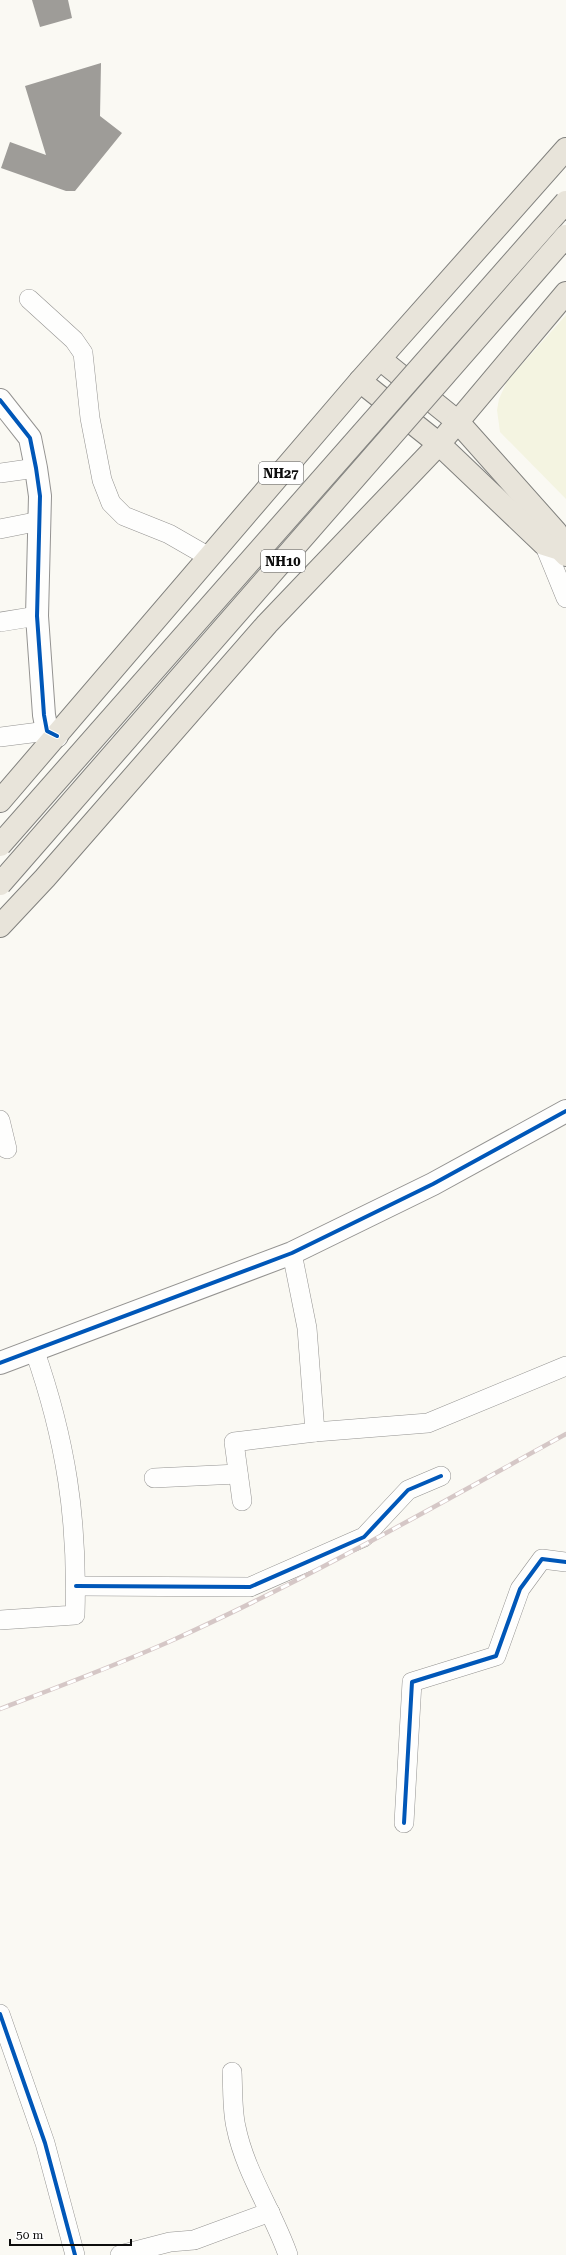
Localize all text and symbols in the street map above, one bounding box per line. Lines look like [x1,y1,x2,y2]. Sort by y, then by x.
road number: NH27 [259,462,303,484]
road number: NH10 [261,550,305,572]
scale bar [10,2221,131,2247]
text: 50 m [16,2228,43,2242]

